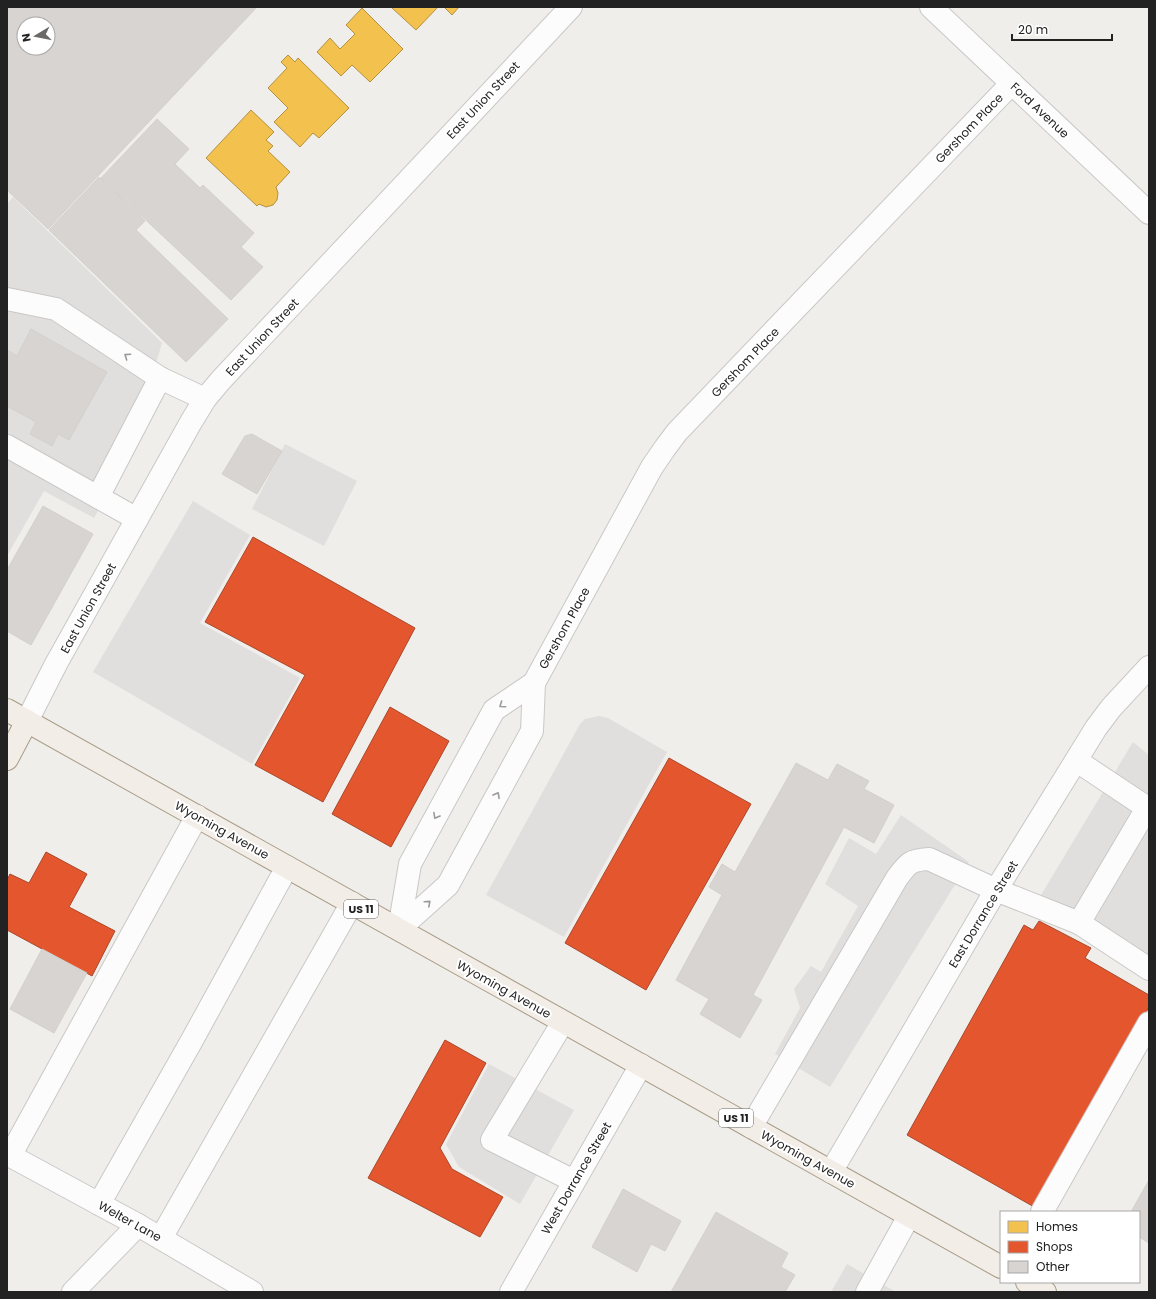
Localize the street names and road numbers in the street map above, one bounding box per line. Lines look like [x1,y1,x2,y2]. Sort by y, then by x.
street label: East Union Street [442,57,524,143]
street label: Ford Avenue [1007,78,1073,142]
street label: Gershom Place [931,89,1007,167]
street label: East Union Street [221,294,303,380]
street label: Gershom Place [707,323,783,401]
street label: East Union Street [56,560,120,656]
street label: Gershom Place [534,584,594,672]
street label: Wyoming Avenue [172,797,272,863]
street label: East Dorrance Street [944,857,1022,971]
road number: US 11 [344,900,378,918]
street label: Wyoming Avenue [454,956,554,1022]
road number: US 11 [719,1109,753,1127]
street label: West Dorrance Street [537,1119,615,1237]
street label: Wyoming Avenue [758,1126,858,1192]
street label: Welter Lane [95,1197,165,1245]

